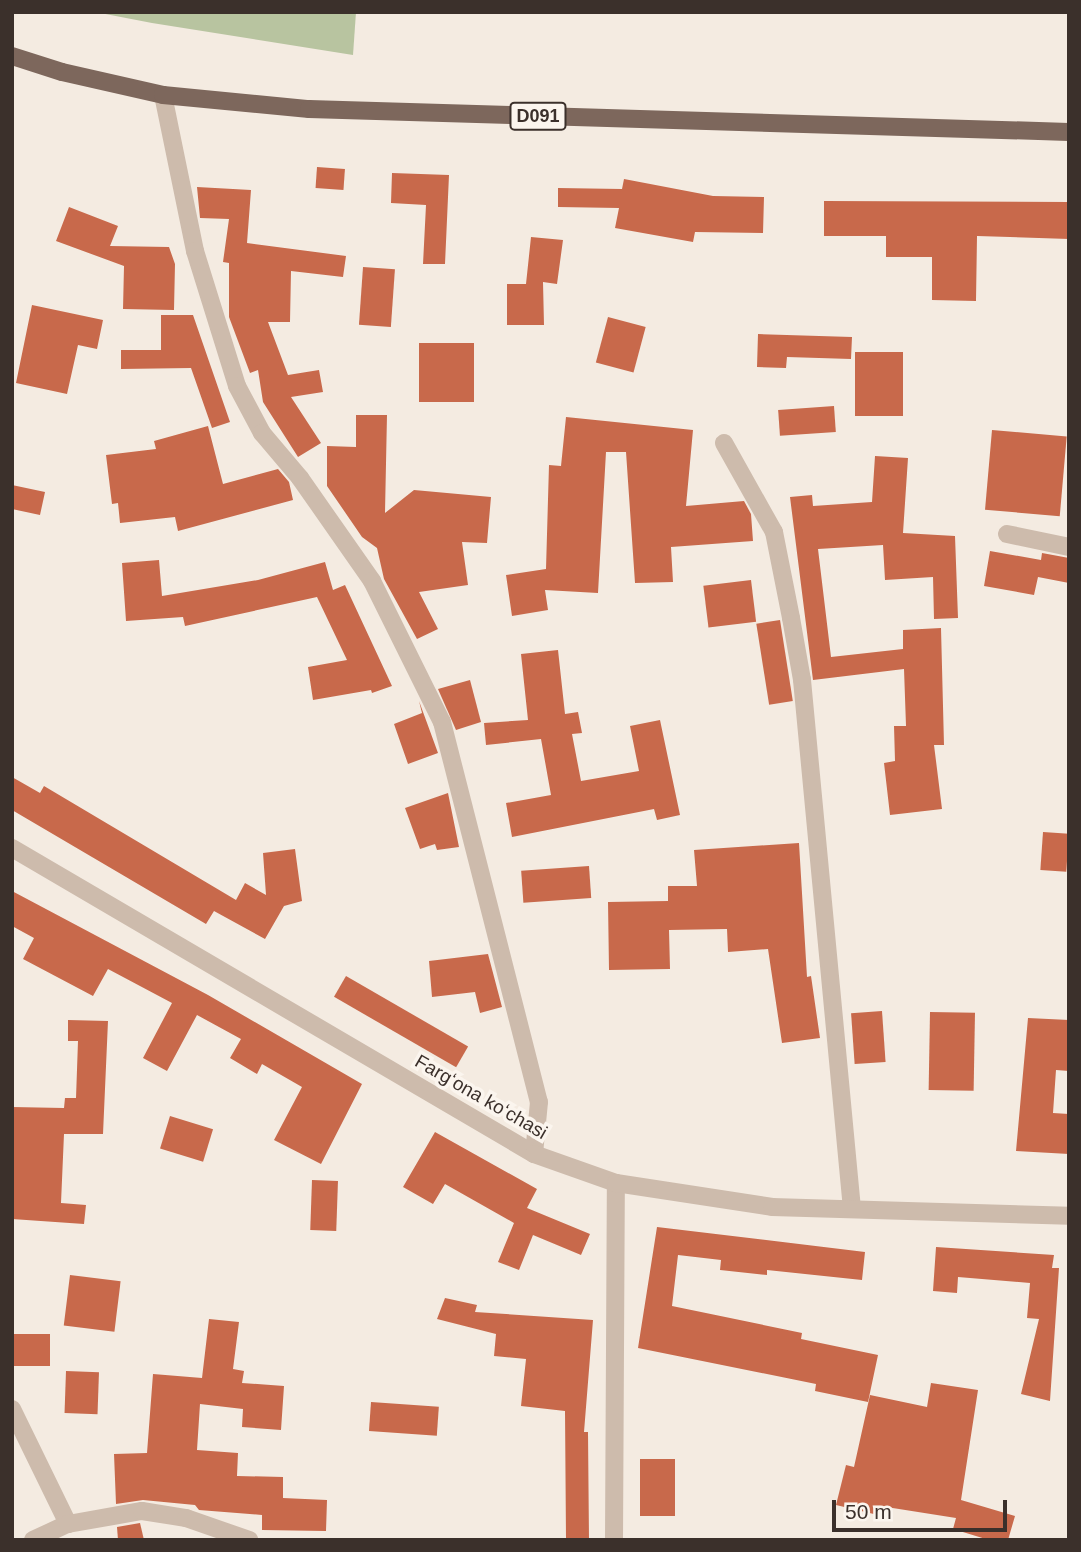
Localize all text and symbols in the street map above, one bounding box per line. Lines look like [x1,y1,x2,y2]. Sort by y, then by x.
road number: D091 [508,102,568,131]
street label: Fargʻona koʻchasi [411,1050,551,1144]
scale bar [836,1486,1011,1530]
text: 50 m [845,1500,892,1523]

